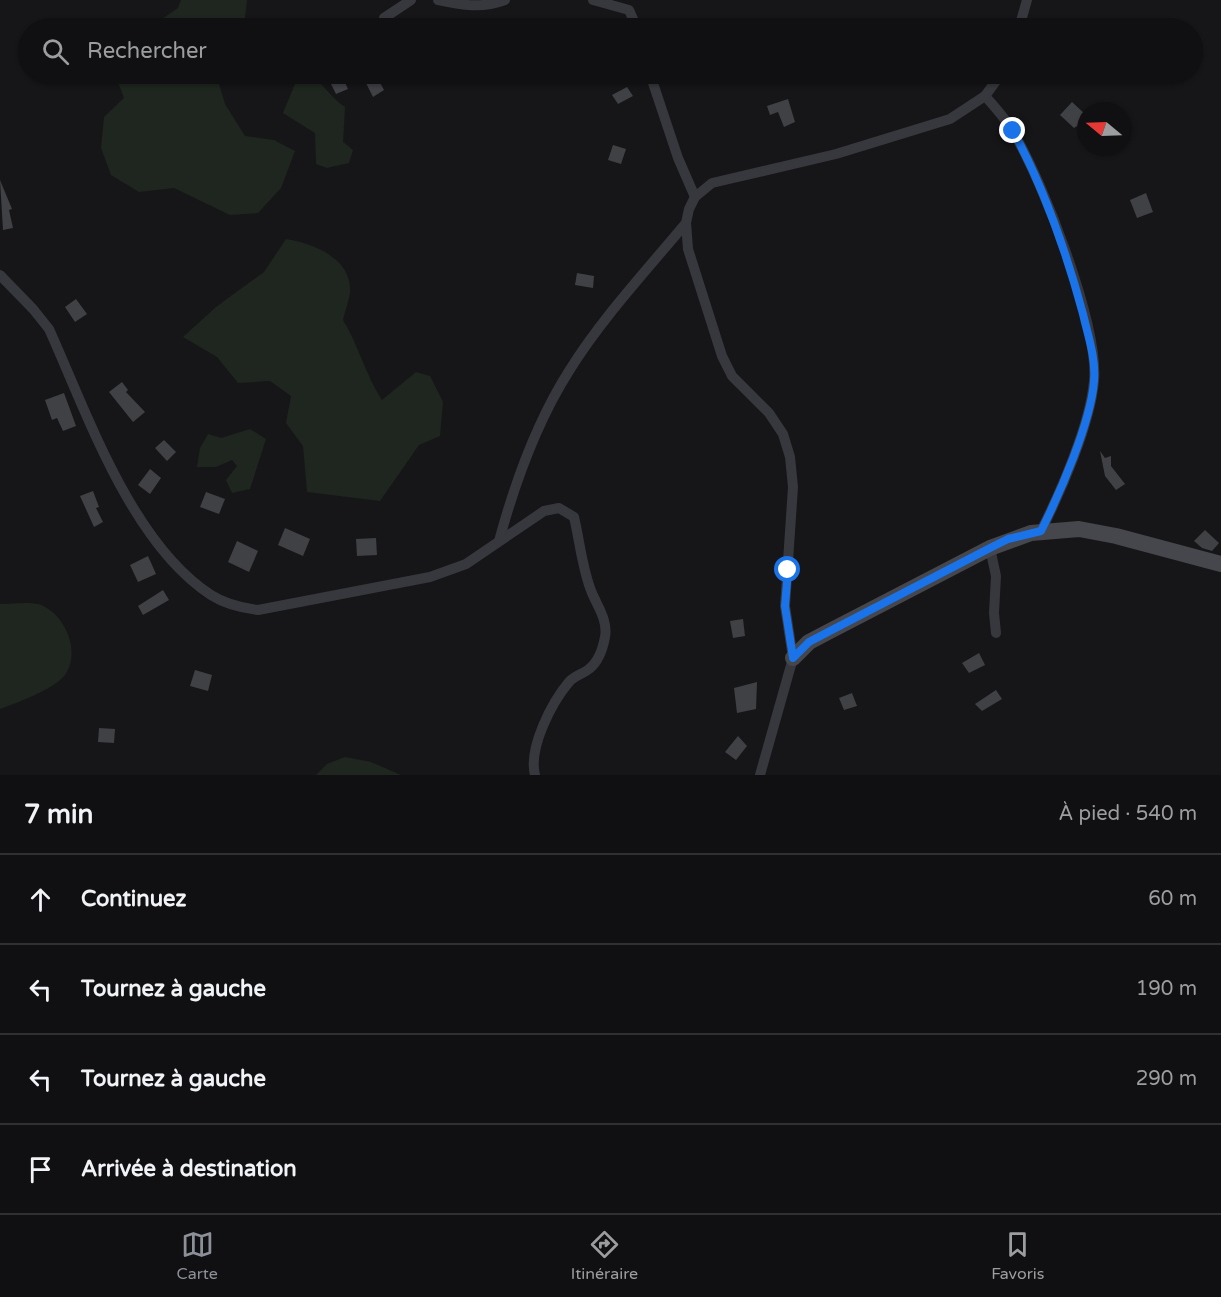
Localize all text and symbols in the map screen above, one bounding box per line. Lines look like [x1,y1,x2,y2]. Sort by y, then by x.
search box [18,18,1203,84]
icon: search [39,35,72,68]
text: Rechercher [87,38,207,64]
north arrow [1077,102,1131,156]
route end [999,117,1025,143]
route start [774,556,800,582]
text: 7 min [24,799,93,830]
text: À pied · 540 m [1059,802,1197,826]
icon: ahead [24,883,57,916]
text: Continuez [81,886,186,912]
text: 60 m [1148,887,1197,911]
icon: left [24,973,57,1006]
text: Tournez à gauche [81,976,266,1002]
text: 190 m [1136,977,1197,1001]
icon: left [24,1063,57,1096]
text: Tournez à gauche [81,1066,266,1092]
text: 290 m [1136,1067,1197,1091]
icon: arrive [24,1153,57,1186]
text: Arrivée à destination [81,1156,297,1182]
tab: Carte [177,1228,218,1284]
tab: Itinéraire [571,1228,638,1284]
tab: Favoris [991,1228,1044,1284]

